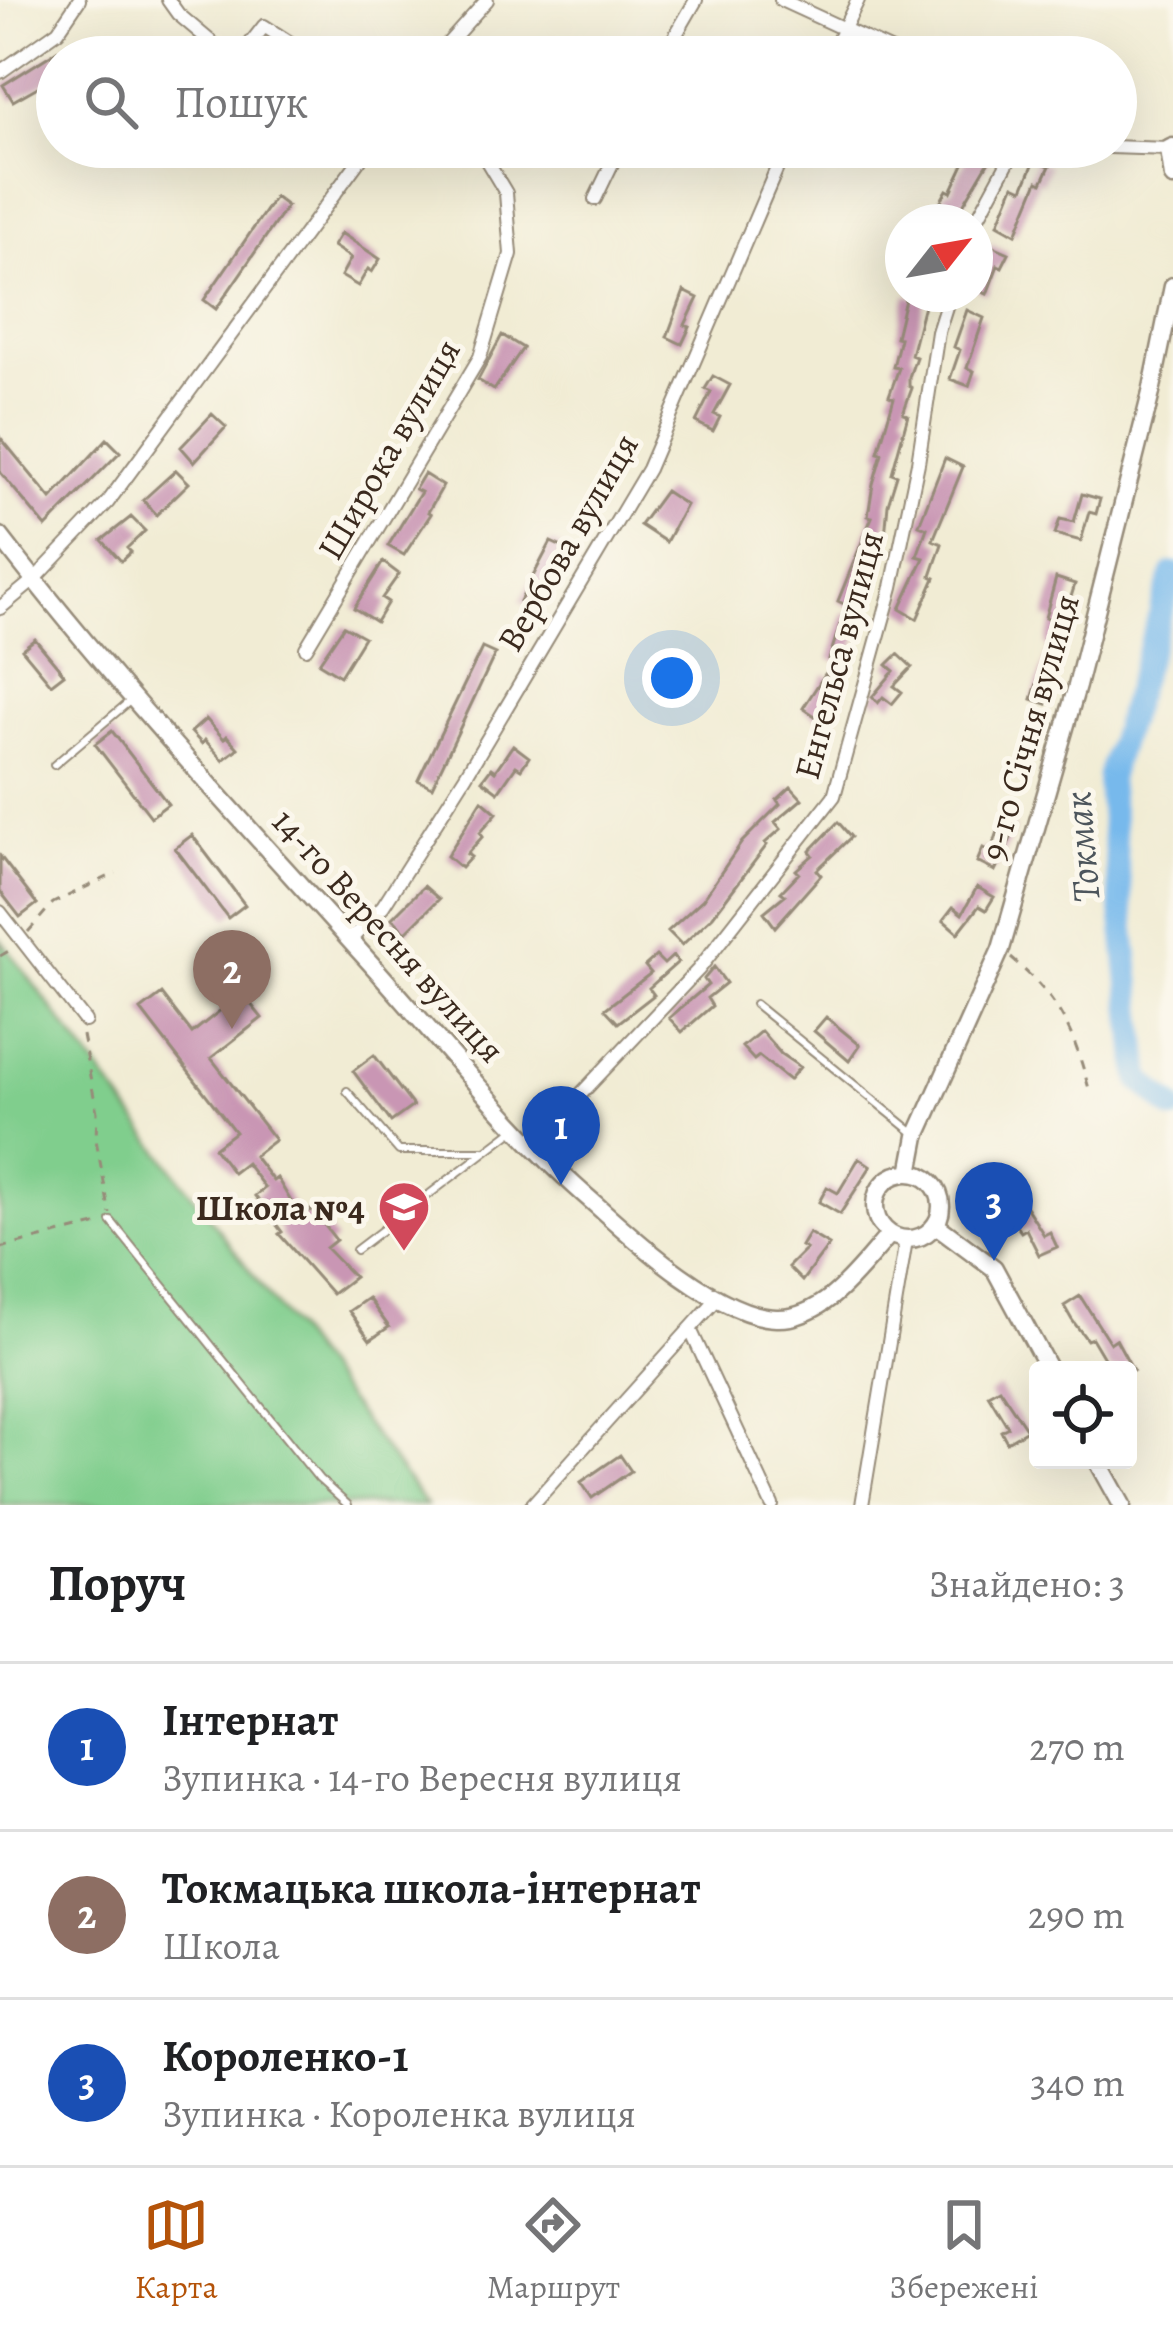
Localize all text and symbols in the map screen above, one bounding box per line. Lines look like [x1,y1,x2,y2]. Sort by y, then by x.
search box [36,36,1137,168]
icon: search [78,69,144,135]
text: Пошук [174,71,308,133]
north arrow [885,204,993,312]
street label: Широка вулиця [305,330,472,569]
street label: Вербова вулиця [485,424,650,660]
street label: Енгельса вулиця [782,526,895,785]
street label: 9-го Січня вулиця [968,588,1091,866]
your location [642,648,702,708]
water label: Токмак [1050,789,1113,905]
street label: 14-го Вересня вулиця [261,798,516,1073]
pin: 2 [193,930,271,1029]
pin: 1 [522,1086,600,1185]
pin: 3 [955,1162,1033,1261]
school or university icon: Школа №4 [376,1179,432,1253]
place label: Школа №4 [196,1183,365,1232]
map controls [1029,1361,1137,1469]
button: locate [1029,1361,1137,1469]
text: Поруч [48,1548,186,1618]
text: Знайдено: 3 [929,1557,1125,1610]
text: Інтернат [162,1689,339,1751]
text: 1 [80,1720,94,1773]
text: 270 m [1029,1720,1125,1773]
text: Зупинка · 14-го Вересня вулиця [162,1751,682,1804]
text: Токмацька школа-інтернат [162,1857,701,1919]
text: 2 [78,1888,96,1941]
text: 290 m [1028,1888,1125,1941]
text: Школа [162,1919,280,1972]
text: Короленко-1 [162,2025,409,2087]
text: 3 [79,2056,95,2109]
text: 340 m [1030,2056,1125,2109]
text: Зупинка · Короленка вулиця [162,2087,636,2140]
tab: Карта [134,2192,218,2309]
tab: Маршрут [487,2192,620,2309]
tab: Збережені [889,2192,1038,2309]

